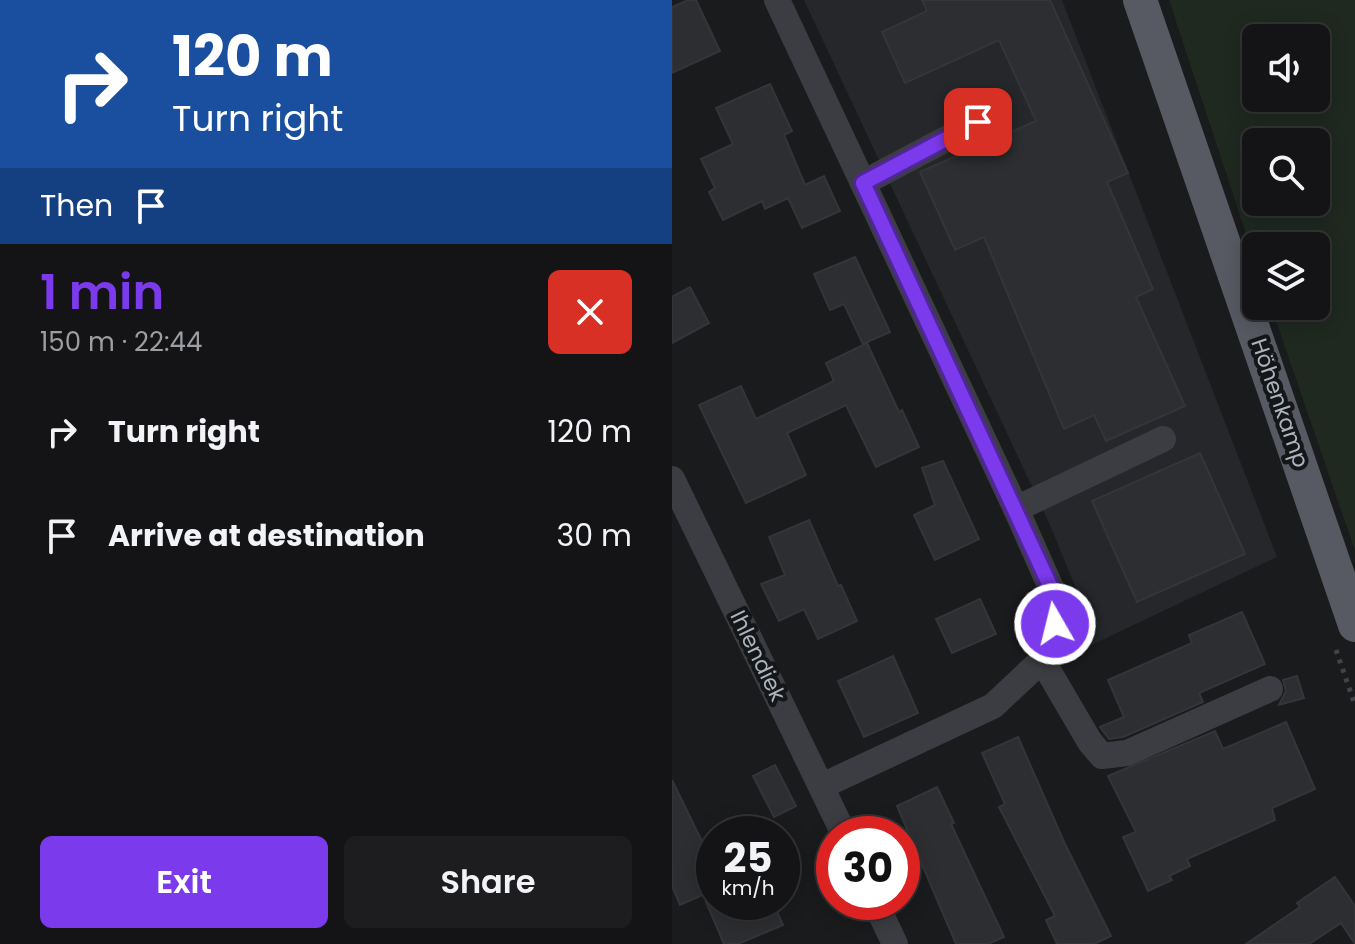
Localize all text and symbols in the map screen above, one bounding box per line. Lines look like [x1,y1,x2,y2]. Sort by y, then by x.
text: 120 m [172,17,333,96]
map controls [1242,24,1330,320]
button: sound [1242,24,1330,112]
icon: right [40,32,144,136]
pin [944,88,1012,156]
text: Turn right [172,93,343,144]
icon: arrive [956,100,1000,144]
button: search [1242,128,1330,216]
text: Then [40,184,113,227]
icon: arrive [129,184,173,228]
button: layers [1242,232,1330,320]
text: 1 min [40,259,164,326]
button: close [548,270,632,354]
text: 150 m · 22:44 [40,324,202,360]
street label: Höhenkamp [1243,334,1317,472]
icon: right [40,410,84,454]
text: Turn right [108,410,260,453]
text: 120 m [547,410,632,453]
icon: arrive [40,514,84,558]
text: Arrive at destination [108,514,425,557]
text: 30 m [557,514,632,557]
position arrow [1013,582,1097,666]
street label: Ihlendiek [723,605,794,707]
speed limit sign: 30 [816,816,920,920]
text: 25 [724,830,772,886]
button: Exit [40,836,328,928]
button: Share [344,836,632,928]
text: km/h [721,874,775,902]

